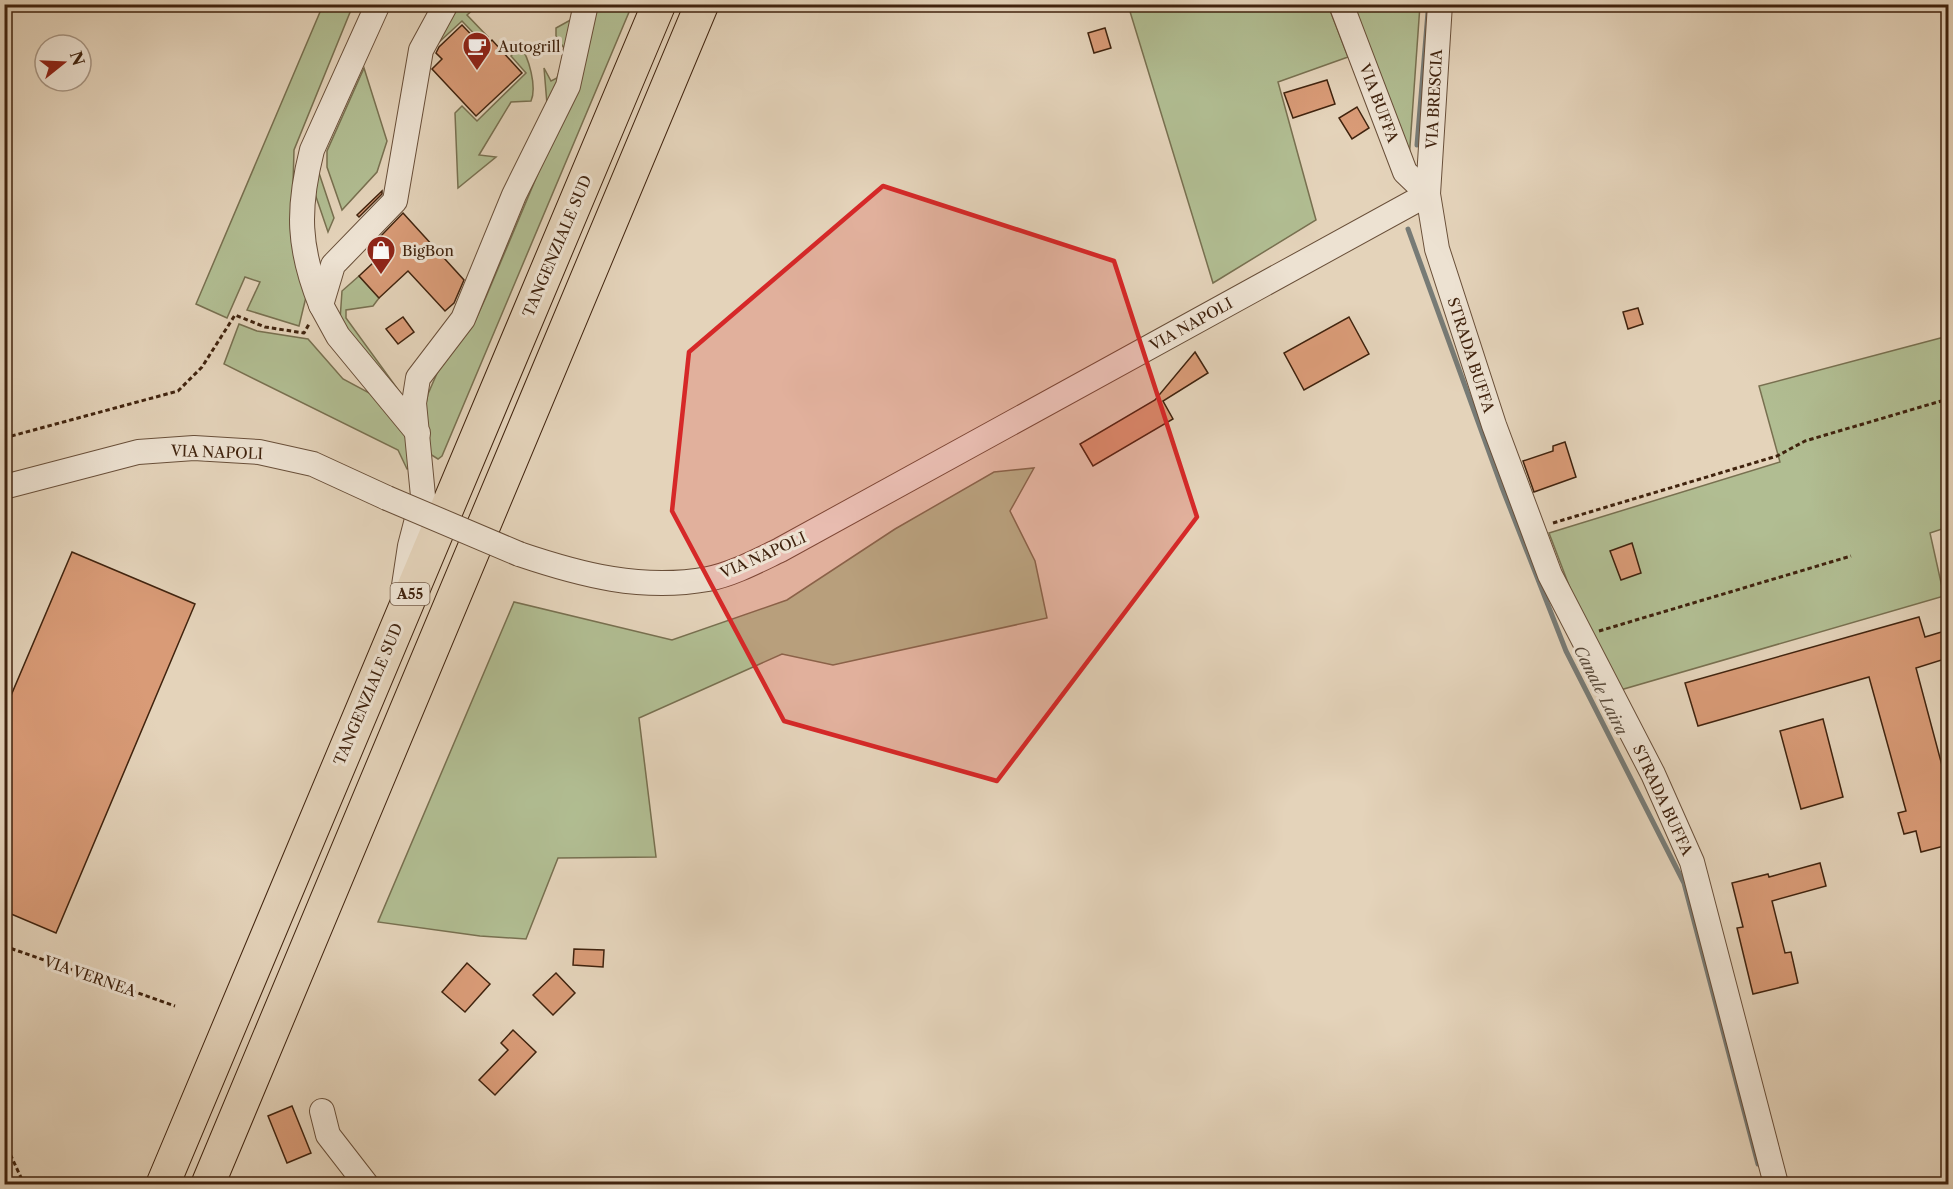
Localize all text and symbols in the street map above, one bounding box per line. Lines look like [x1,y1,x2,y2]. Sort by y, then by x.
cafe icon: Autogrill [461,30,493,72]
north arrow [33,33,93,93]
place label: Autogrill [497,37,561,56]
street label: VIA BRESCIA [1422,48,1446,150]
text: N [66,49,89,68]
street label: VIA BUFFA [1355,60,1403,146]
street label: TANGENZIALE SUD [519,172,595,320]
shop icon: BigBon [365,234,397,276]
place label: BigBon [402,241,455,260]
street label: VIA NAPOLI [1145,293,1236,355]
street label: STRADA BUFFA [1443,295,1499,416]
street label: VIA NAPOLI [170,441,263,463]
street label: VIA NAPOLI [716,528,809,583]
road number: A55 [390,583,430,605]
street label: TANGENZIALE SUD [330,620,406,768]
water label: Canale Laira [1570,642,1632,739]
street label: STRADA BUFFA [1629,742,1697,859]
street label: VIA VERNEA [40,951,140,1001]

